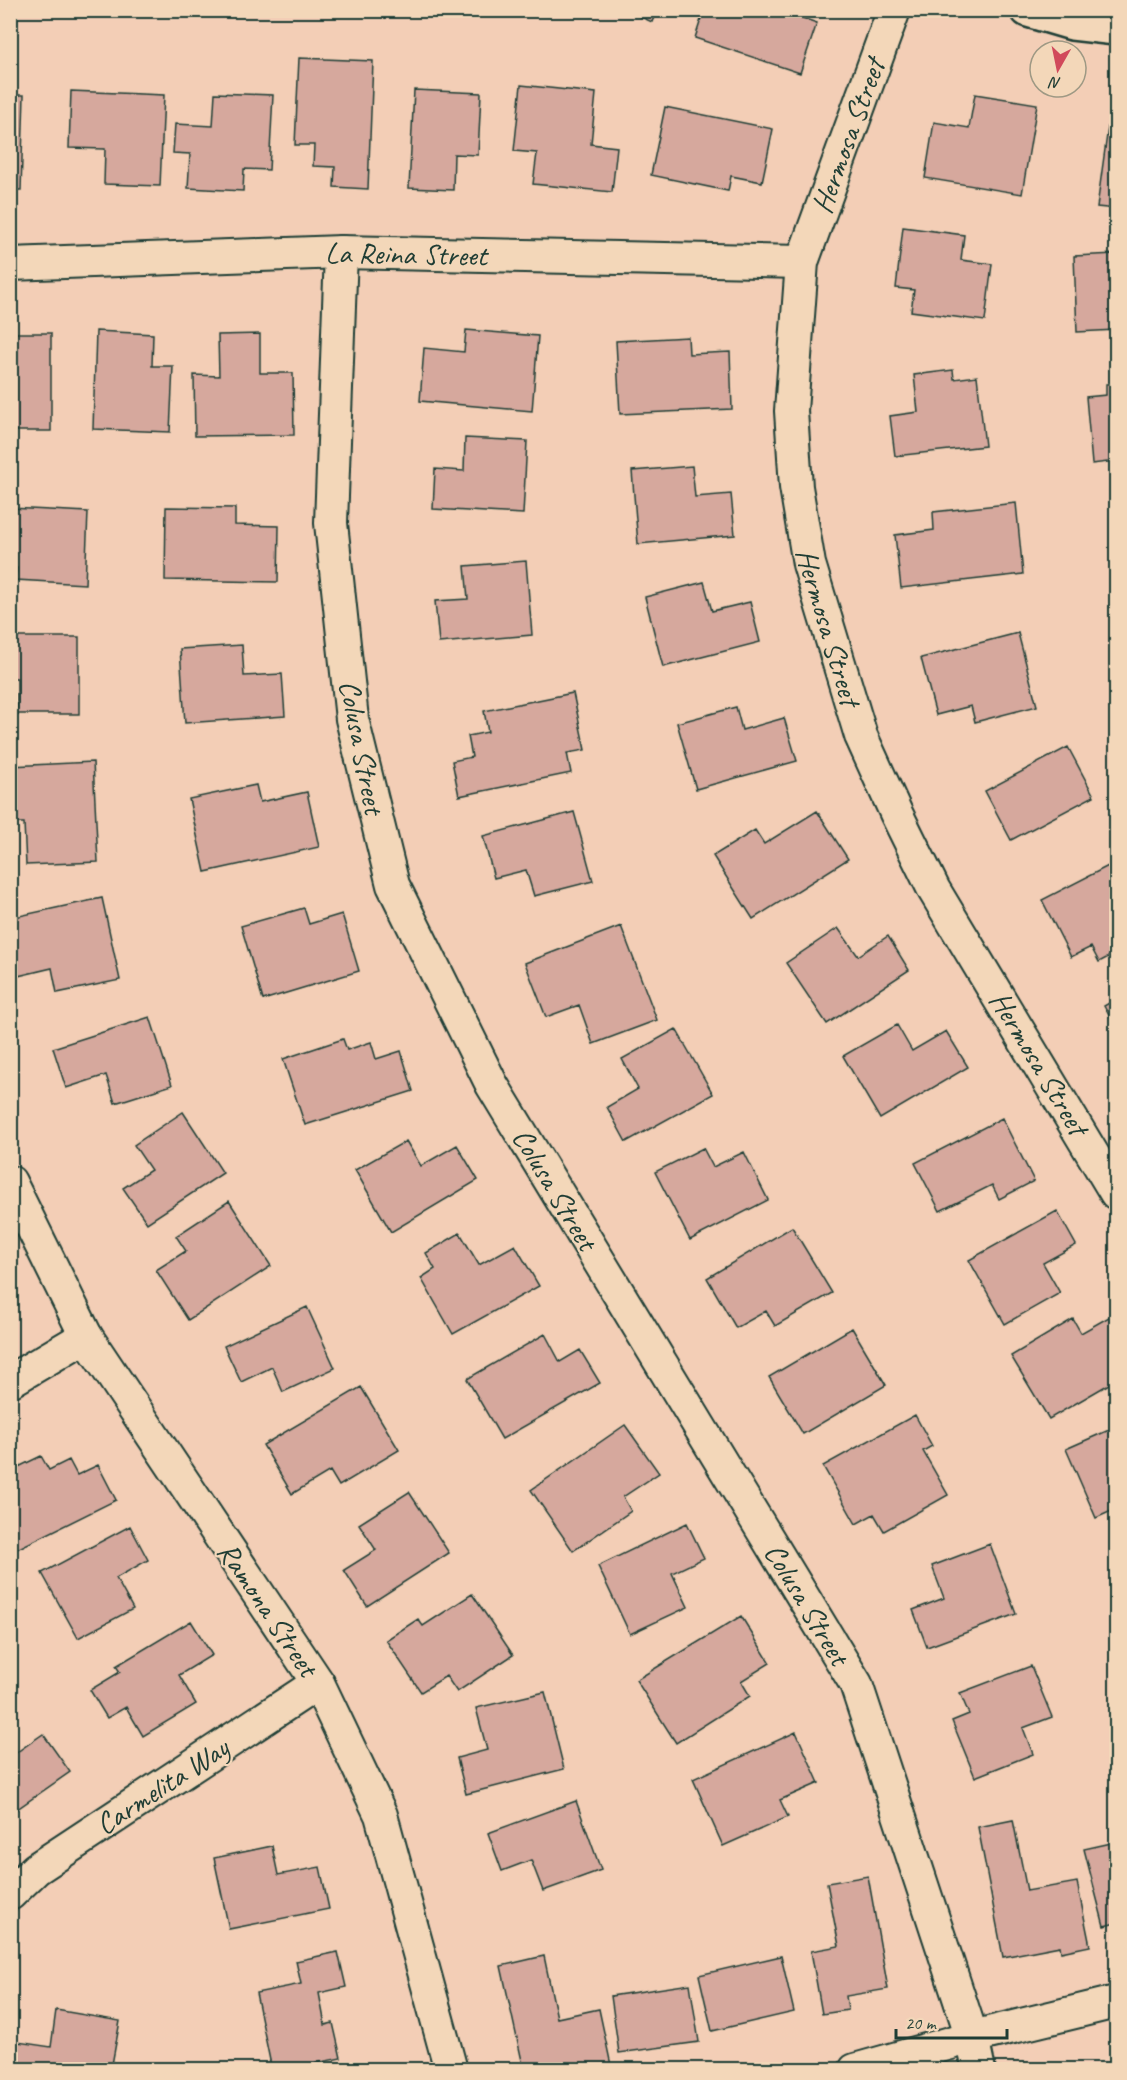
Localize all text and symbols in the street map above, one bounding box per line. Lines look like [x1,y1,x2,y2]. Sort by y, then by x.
north arrow [1028,39,1088,99]
street label: Hermosa Street [803,50,895,218]
text: N [1046,72,1062,93]
street label: La Reina Street [325,234,490,274]
street label: Hermosa Street [788,546,871,714]
street label: Colusa Street [330,677,394,820]
street label: Hermosa Street [981,984,1099,1145]
street label: Colusa Street [504,1121,608,1259]
street label: Ramona Street [209,1534,329,1686]
street label: Colusa Street [756,1536,860,1674]
street label: Carmelita Way [88,1728,237,1843]
scale bar [896,2002,1007,2040]
text: 20 m [905,2012,938,2034]

